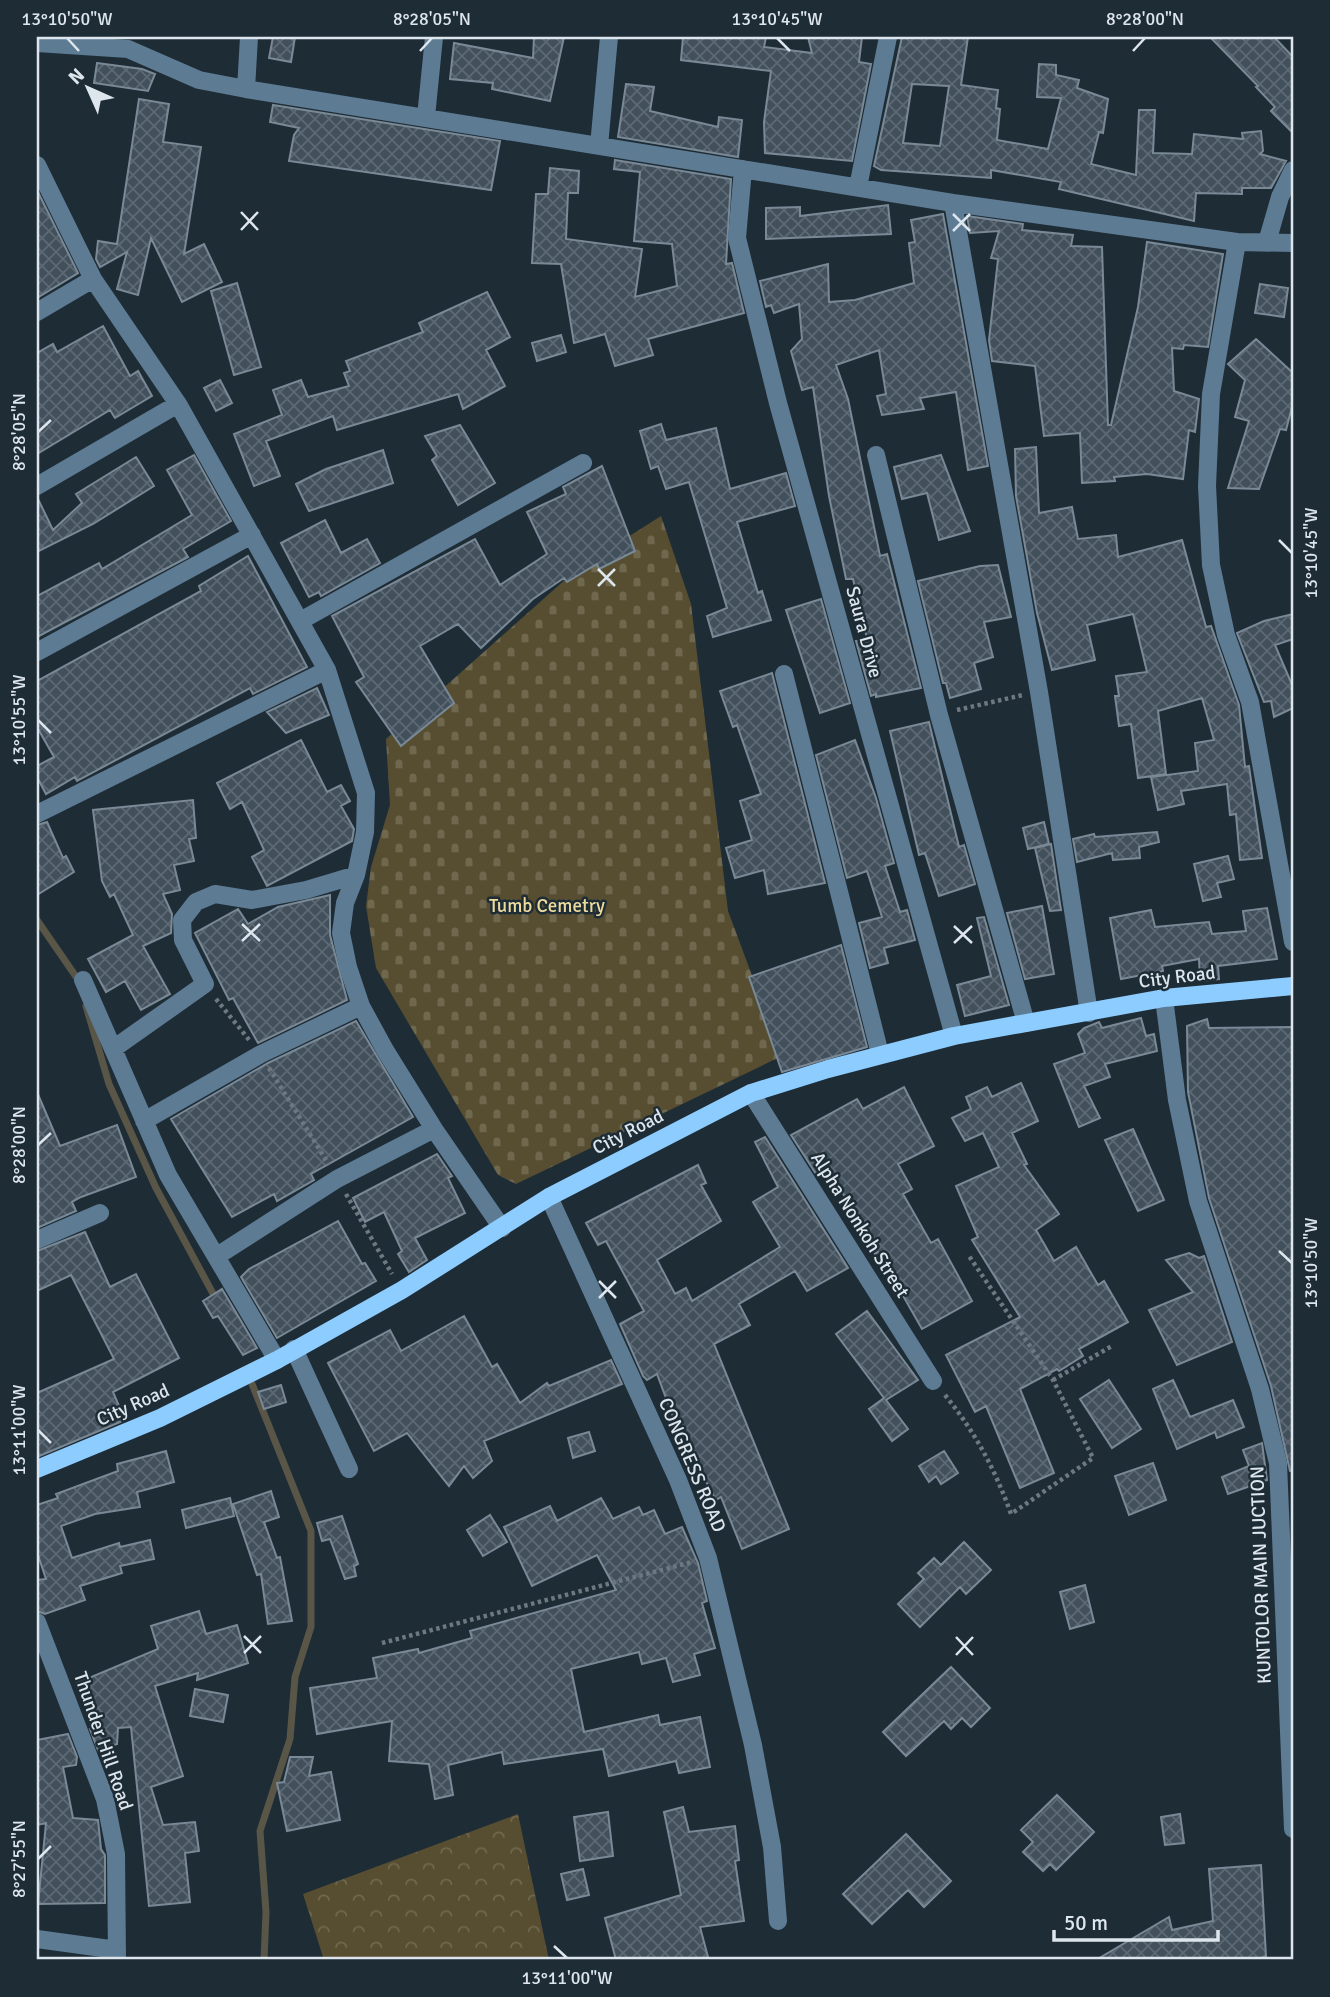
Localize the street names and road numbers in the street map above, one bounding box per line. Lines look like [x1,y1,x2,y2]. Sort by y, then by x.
street label: Saura Drive [840,584,888,680]
street label: City Road [1137,960,1217,994]
street label: City Road [588,1104,668,1160]
street label: Alpha Nonkoh Street [805,1148,915,1303]
street label: City Road [93,1378,173,1432]
street label: CONGRESS ROAD [653,1394,731,1536]
street label: KUNTOLOR MAIN JUCTION [1245,1466,1277,1684]
street label: Thunder Hill Road [68,1669,138,1813]

